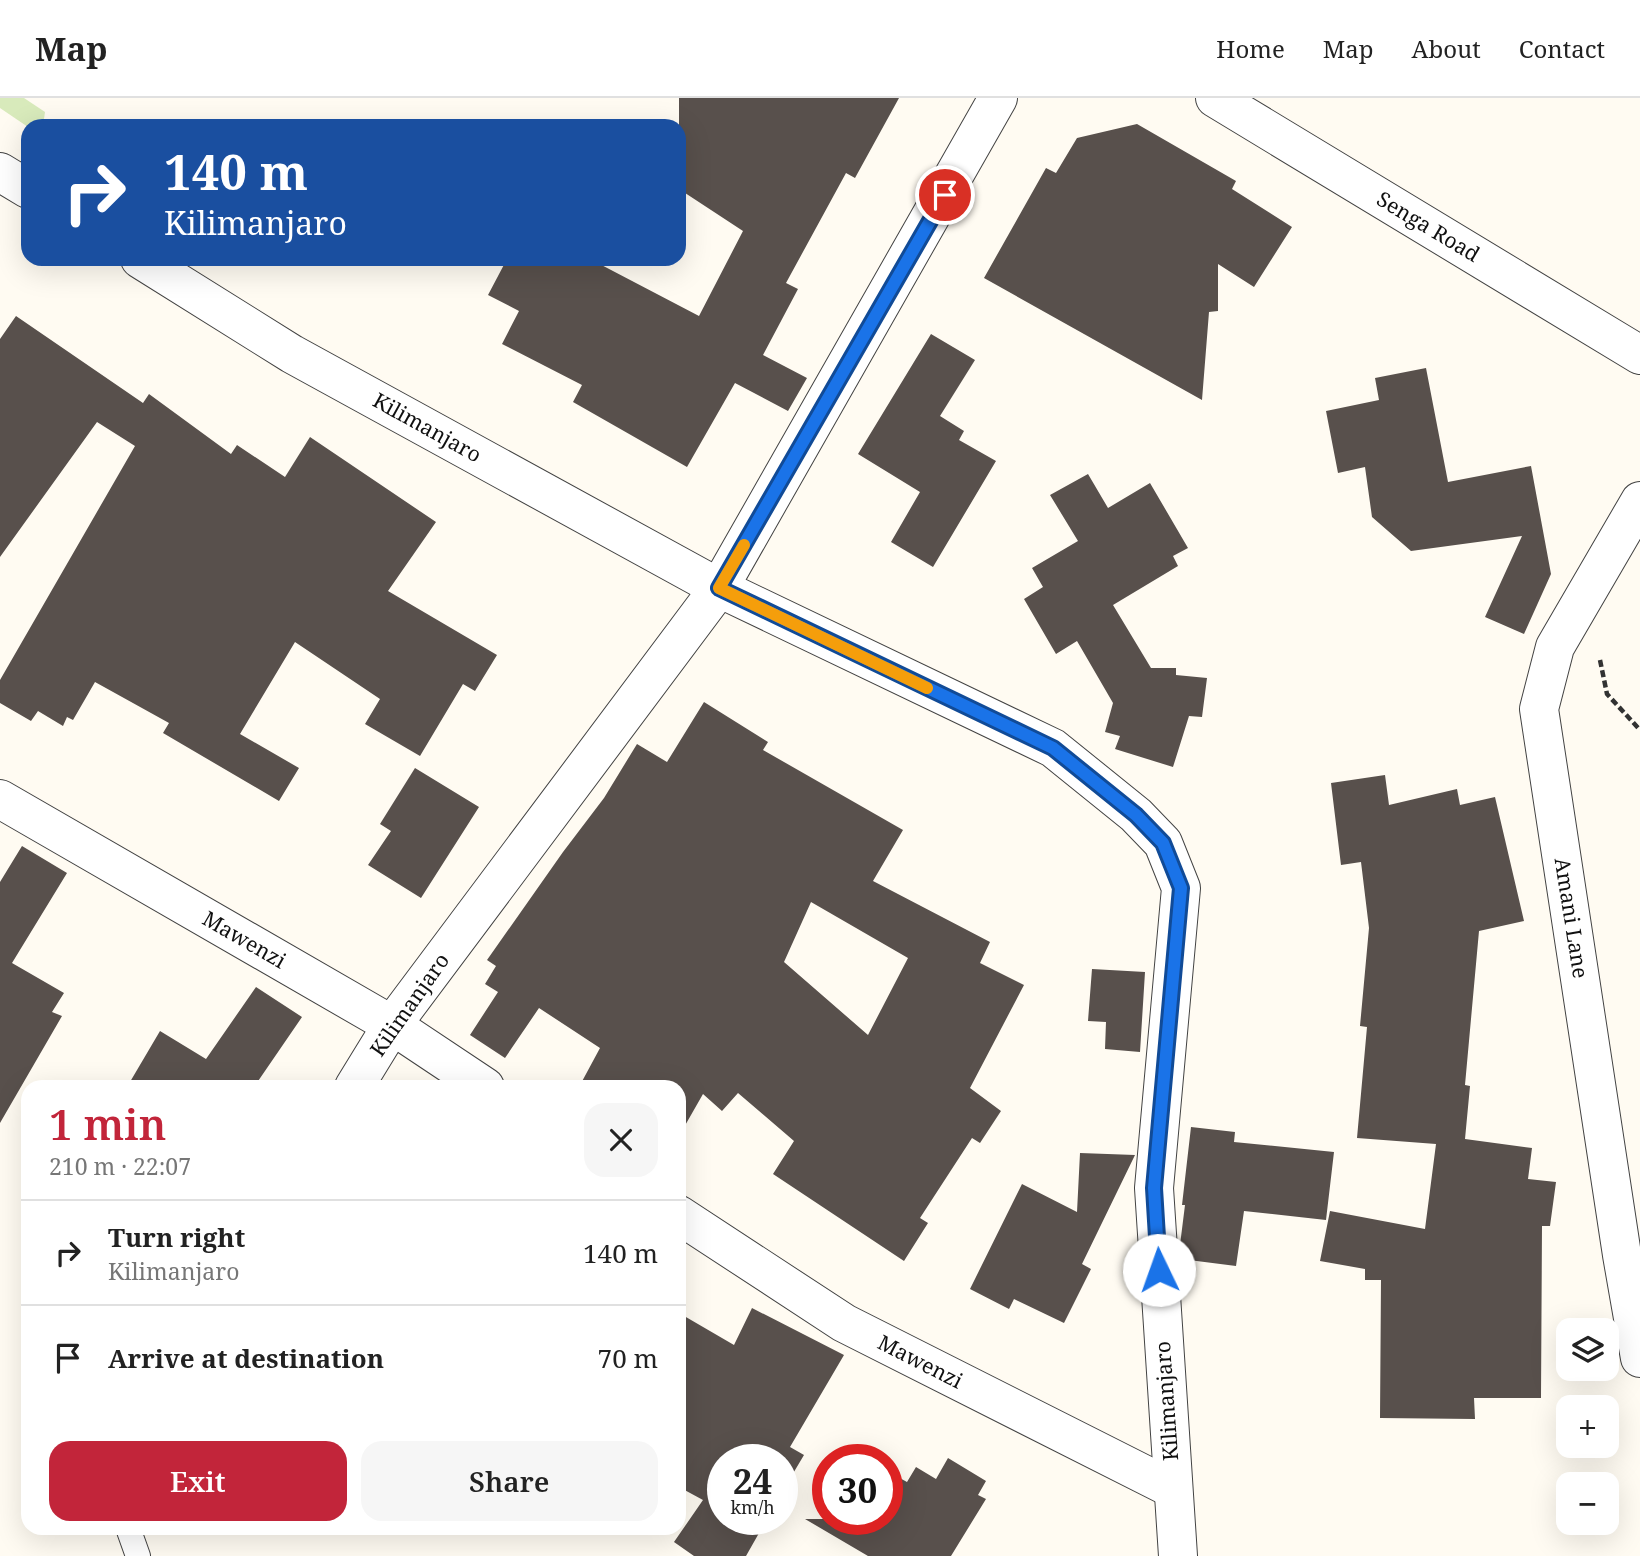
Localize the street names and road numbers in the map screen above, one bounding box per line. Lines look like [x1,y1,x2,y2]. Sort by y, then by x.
street label: Senga Road [1372,184,1485,268]
street label: Kilimanjaro [368,386,487,468]
street label: Amani Lane [1549,855,1595,980]
street label: Mawenzi [198,904,292,974]
street label: Kilimanjaro [363,947,455,1062]
street label: Mawenzi [873,1328,968,1395]
street label: Kilimanjaro [1148,1340,1184,1462]

